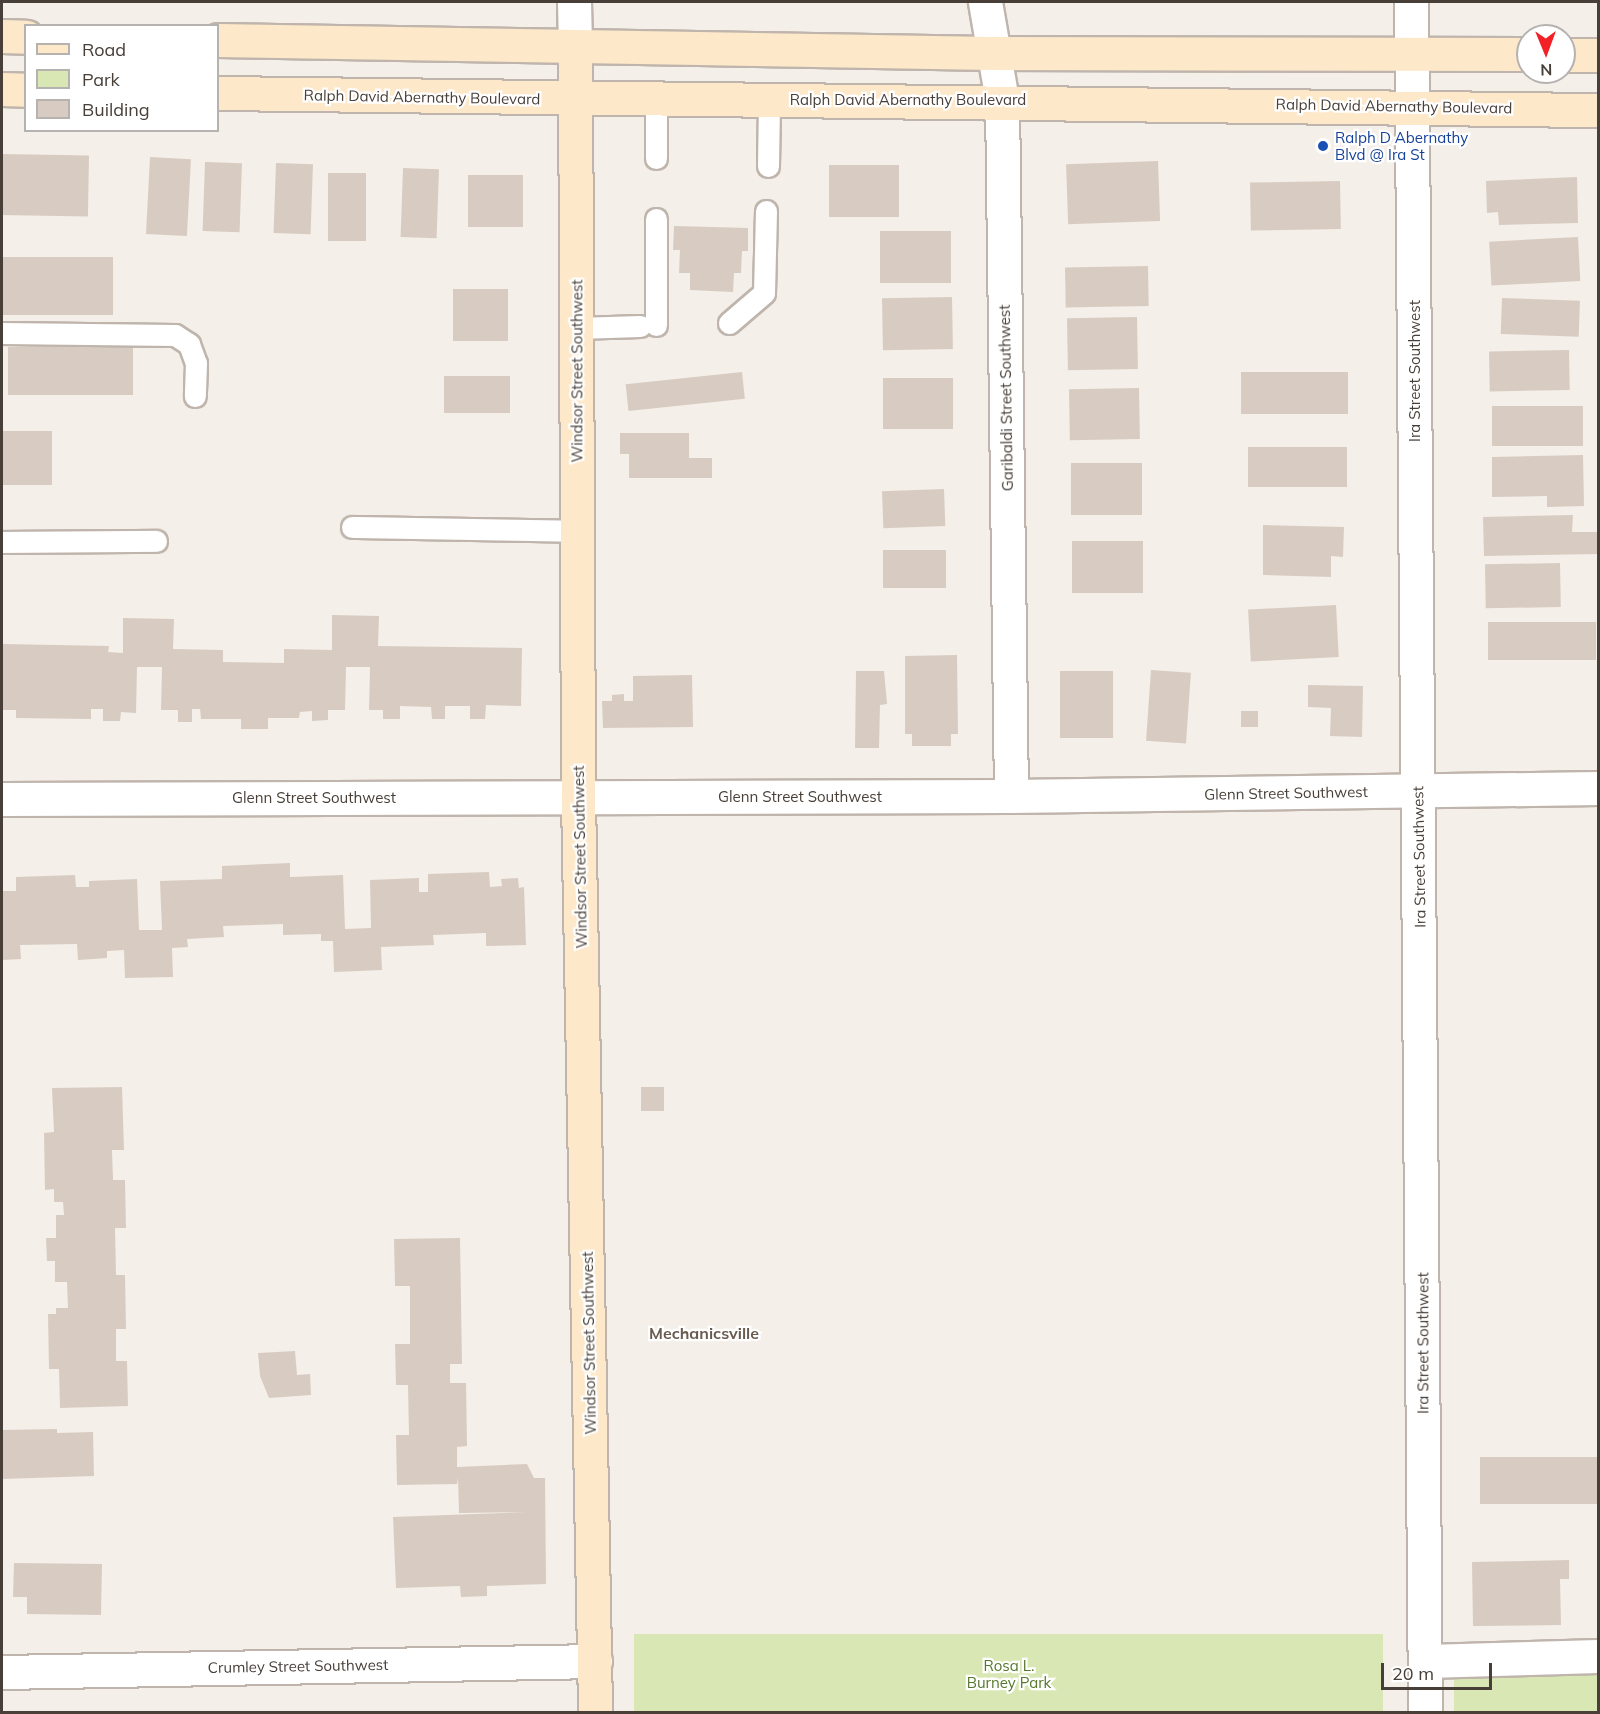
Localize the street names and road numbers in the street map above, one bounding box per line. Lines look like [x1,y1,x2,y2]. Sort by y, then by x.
street label: Ralph David Abernathy Boulevard [304,86,540,108]
street label: Ralph David Abernathy Boulevard [790,91,1026,109]
street label: Ralph David Abernathy Boulevard [1276,95,1512,117]
street label: Windsor Street Southwest [568,279,586,463]
street label: Ira Street Southwest [1406,300,1424,442]
street label: Garibaldi Street Southwest [995,305,1017,491]
street label: Windsor Street Southwest [569,765,591,949]
street label: Glenn Street Southwest [1204,783,1368,803]
street label: Ira Street Southwest [1409,786,1429,928]
street label: Glenn Street Southwest [718,788,882,806]
street label: Glenn Street Southwest [232,789,396,807]
street label: Windsor Street Southwest [578,1251,600,1435]
street label: Ira Street Southwest [1414,1272,1432,1414]
street label: Crumley Street Southwest [208,1655,388,1677]

